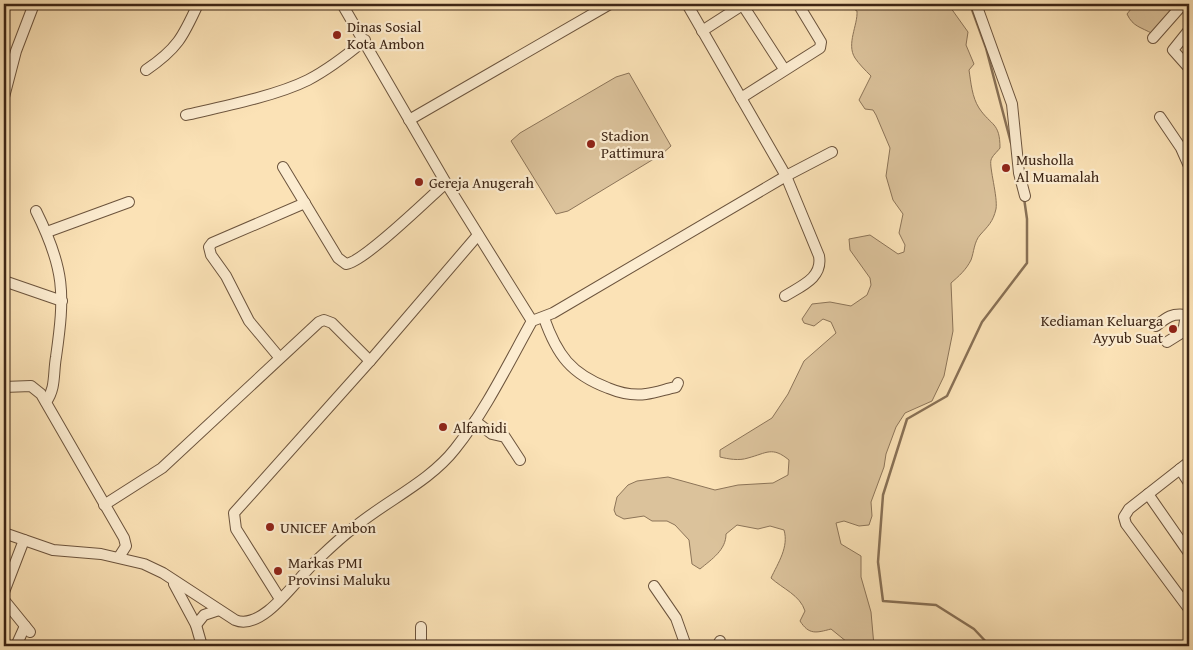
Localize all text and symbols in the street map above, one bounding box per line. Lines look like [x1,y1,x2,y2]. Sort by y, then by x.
place label: Dinas Sosial Kota Ambon [347,16,425,54]
marker: Dinas Sosial Kota Ambon [331,29,343,41]
place label: Stadion Pattimura [601,125,664,163]
marker: Stadion Pattimura [585,138,597,150]
place label: Musholla Al Muamalah [1016,149,1100,187]
marker: Musholla Al Muamalah [1000,162,1012,174]
place label: Gereja Anugerah [429,172,535,193]
marker: Gereja Anugerah [413,176,425,188]
place label: Kediaman Keluarga Ayyub Suat [1041,310,1164,348]
marker: Kediaman Keluarga Ayyub Suat [1167,323,1179,335]
place label: Alfamidi [453,417,507,438]
marker: Alfamidi [437,421,449,433]
place label: UNICEF Ambon [280,517,376,538]
marker: UNICEF Ambon [264,521,276,533]
place label: Markas PMI Provinsi Maluku [288,552,391,590]
marker: Markas PMI Provinsi Maluku [272,565,284,577]

